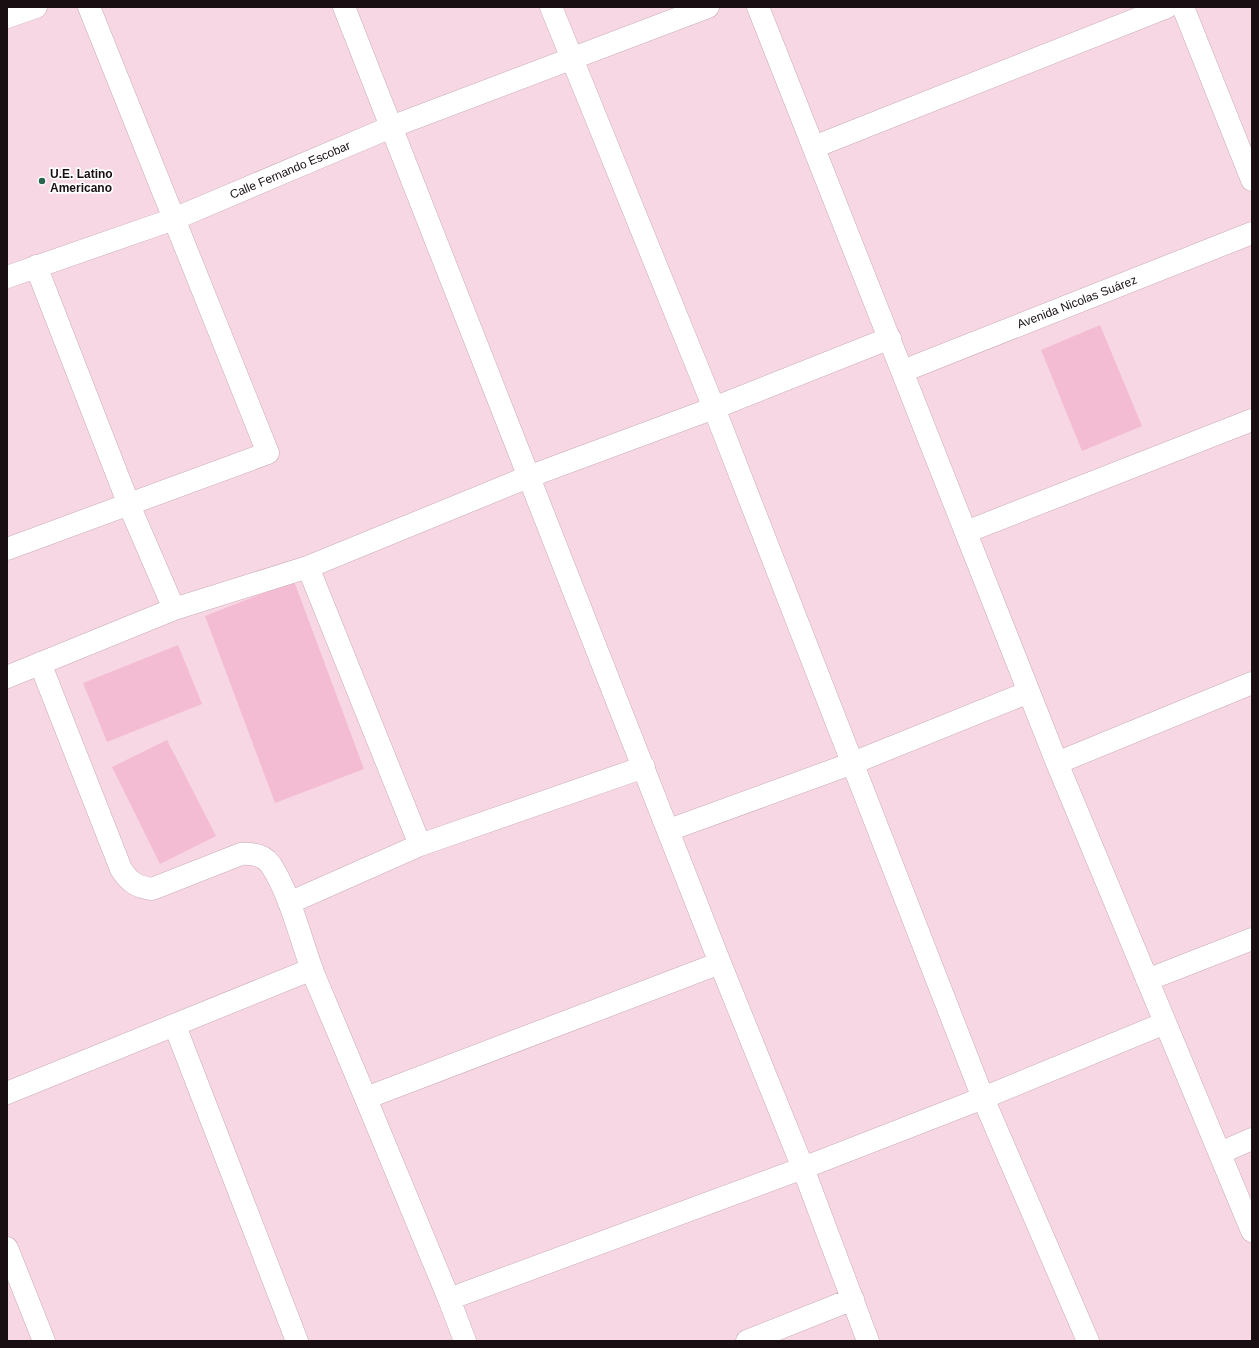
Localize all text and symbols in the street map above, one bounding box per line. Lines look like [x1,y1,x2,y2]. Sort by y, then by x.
street label: Calle Fernando Escobar [228,138,352,202]
place label: U.E. Latino Americano [50,167,113,195]
marker: U.E. Latino Americano [37,176,47,186]
street label: Avenida Nicolas Suárez [1015,273,1139,331]

